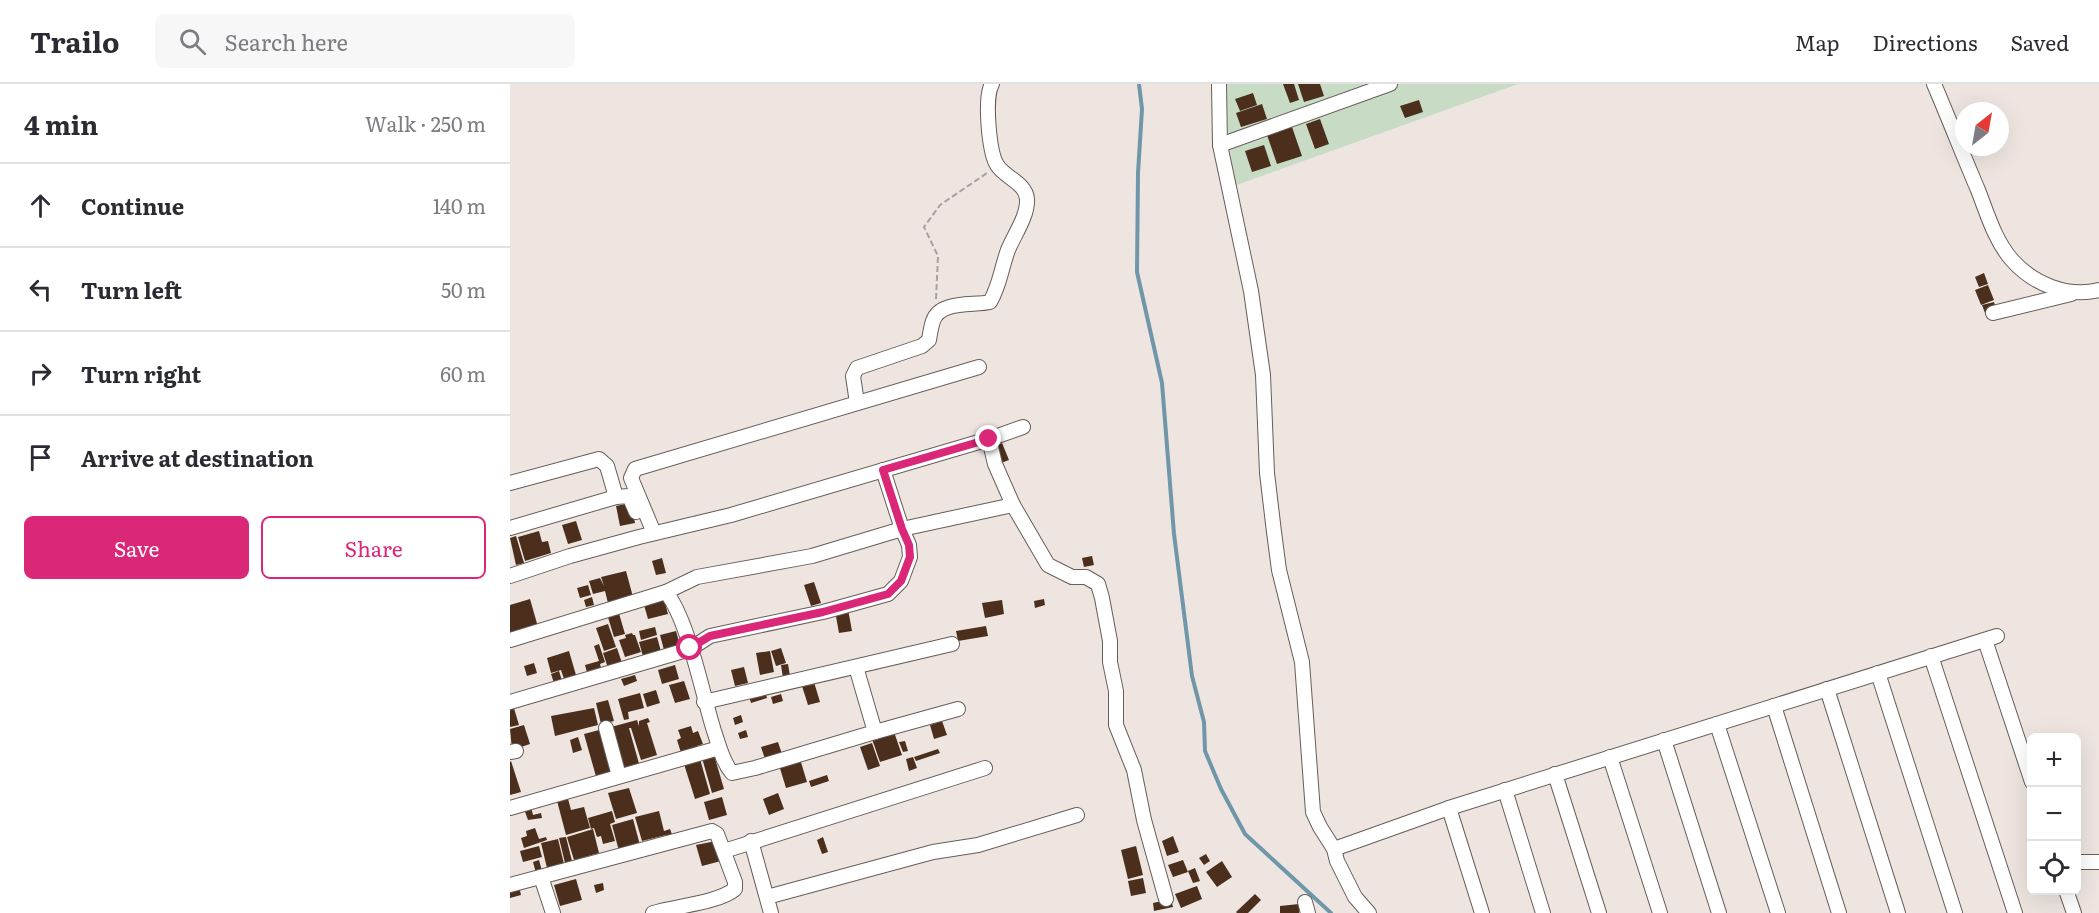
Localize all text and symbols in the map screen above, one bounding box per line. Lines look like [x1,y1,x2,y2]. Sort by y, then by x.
search box [155,14,575,68]
text: Trailo [30,20,119,62]
icon: search [176,25,209,58]
text: Search here [224,25,348,58]
text: Map [1795,26,1840,57]
text: Directions [1873,26,1978,57]
text: Saved [2011,26,2069,57]
north arrow [1955,102,2009,156]
text: 4 min [24,104,98,143]
text: Walk · 250 m [365,108,486,138]
icon: ahead [24,189,57,222]
text: Continue [81,189,184,222]
text: 140 m [433,190,486,220]
icon: left [24,273,57,306]
text: Turn left [81,273,182,306]
text: 50 m [441,274,486,304]
icon: right [24,357,57,390]
text: Turn right [81,357,201,390]
text: 60 m [440,358,486,388]
route end [975,425,1001,451]
icon: arrive [24,441,57,474]
text: Arrive at destination [81,441,314,474]
button: Save [24,516,249,579]
button: Share [261,516,486,579]
route start [676,634,702,660]
map controls [2027,733,2081,895]
button: + [2027,733,2081,787]
button: − [2027,787,2081,841]
button: locate [2027,841,2081,895]

